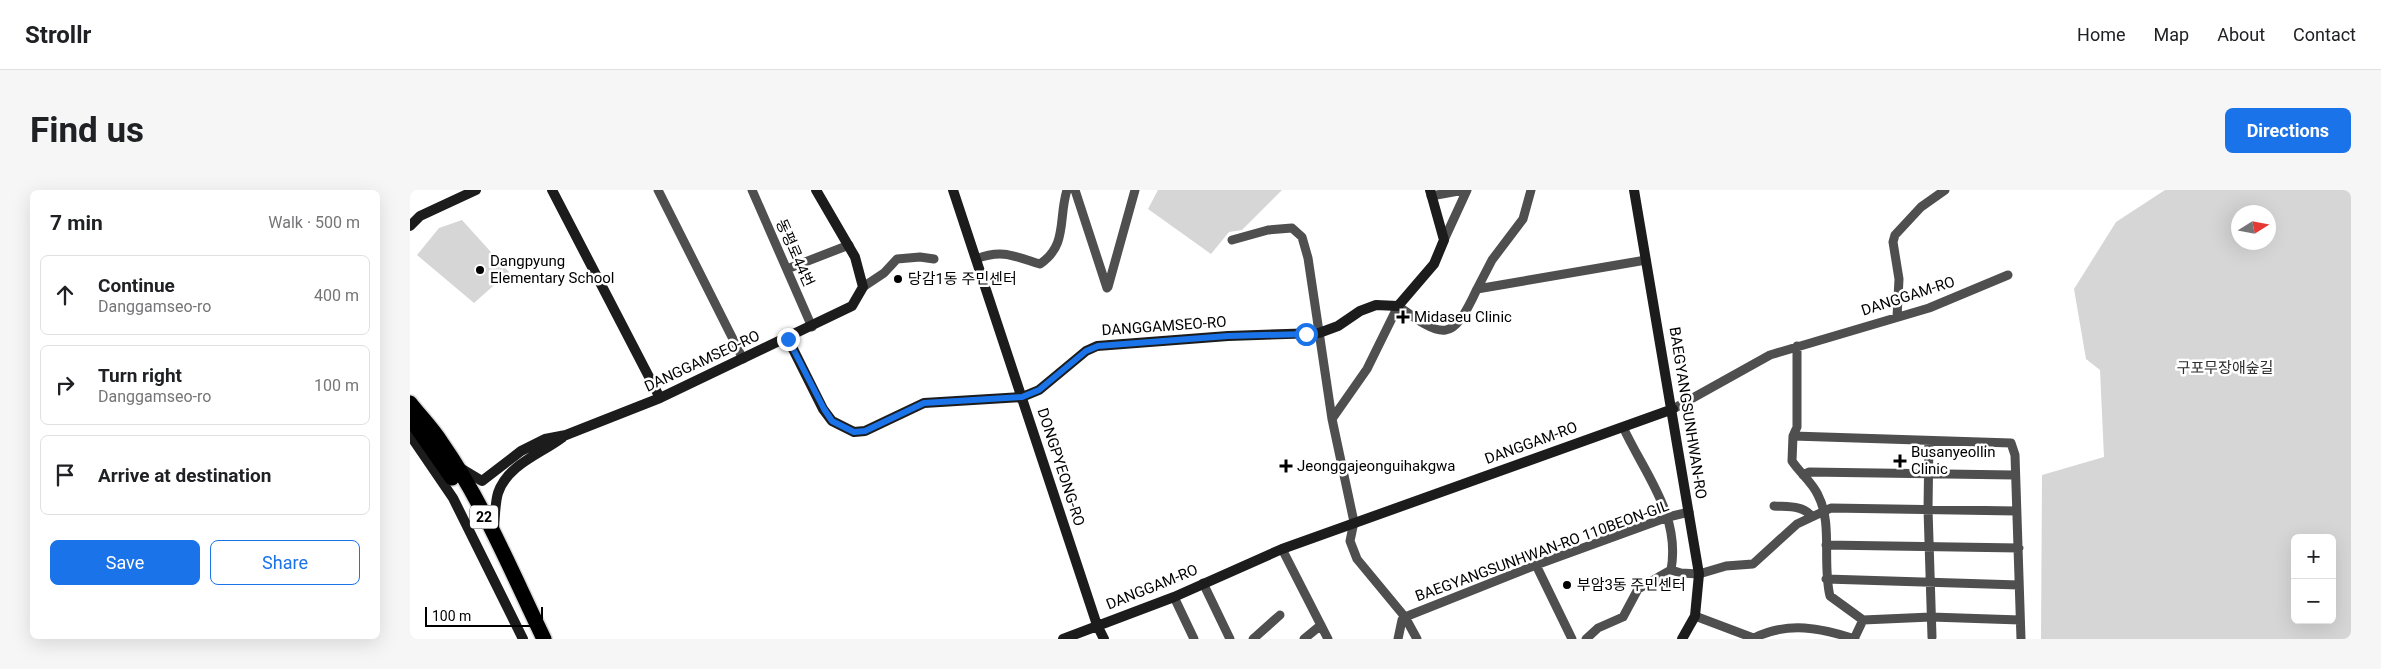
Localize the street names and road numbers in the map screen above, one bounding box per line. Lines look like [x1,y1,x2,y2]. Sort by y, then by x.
street label: 동평로44번 [772,216,818,290]
street label: DANGGAM-RO [1859,272,1957,320]
street label: DANGGAMSEO-RO [1101,313,1227,339]
street label: DANGGAMSEO-RO [642,326,762,396]
street label: BAEGYANGSUNHWAN-RO [1665,326,1711,500]
street label: DONGPYEONG-RO [1033,406,1089,528]
street label: DANGGAM-RO [1482,418,1580,468]
street label: BAEGYANGSUNHWAN-RO 110BEON-GIL [1413,497,1671,605]
road number: 22 [470,506,498,528]
street label: DANGGAM-RO [1104,560,1200,614]

